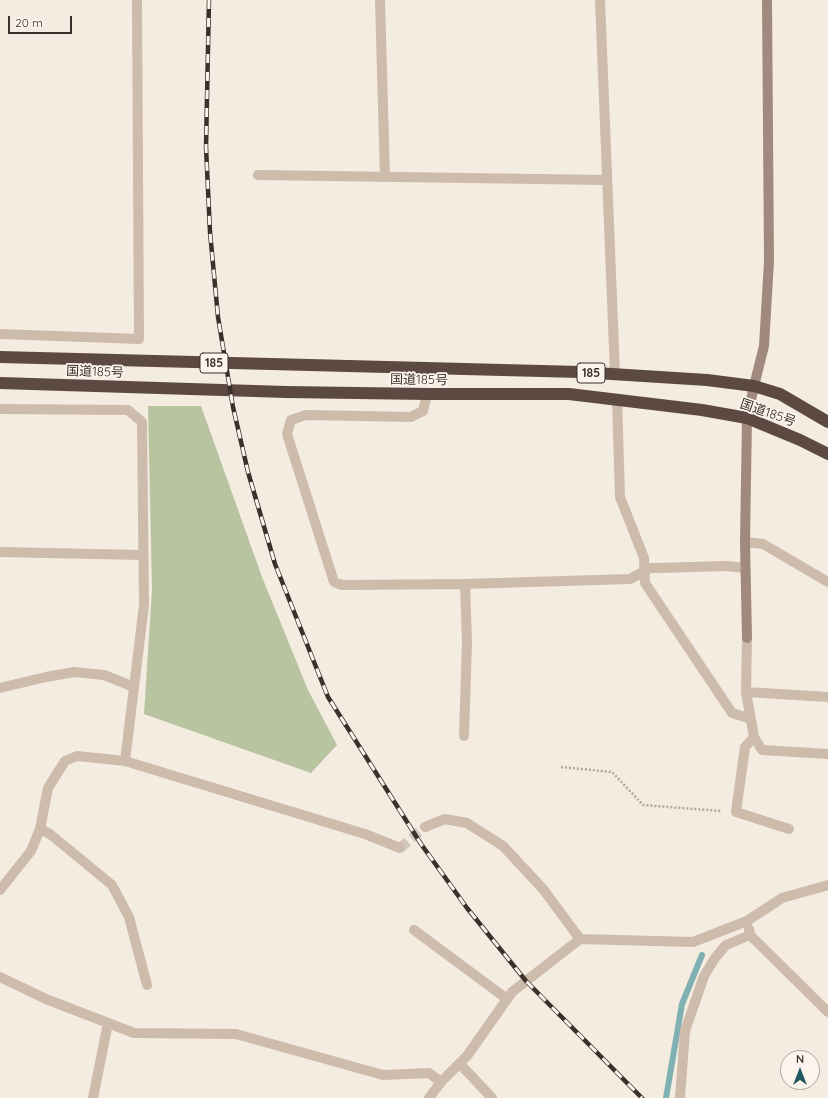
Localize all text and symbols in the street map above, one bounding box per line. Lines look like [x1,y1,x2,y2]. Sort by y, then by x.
scale bar [10,8,74,34]
text: 20 m [15,15,43,30]
road number: 185 [200,353,228,373]
street label: 国道185号 [66,363,124,381]
road number: 185 [577,363,605,383]
street label: 国道185号 [390,372,448,388]
street label: 国道185号 [738,396,798,430]
north arrow [780,1050,820,1090]
text: N [796,1052,804,1066]

